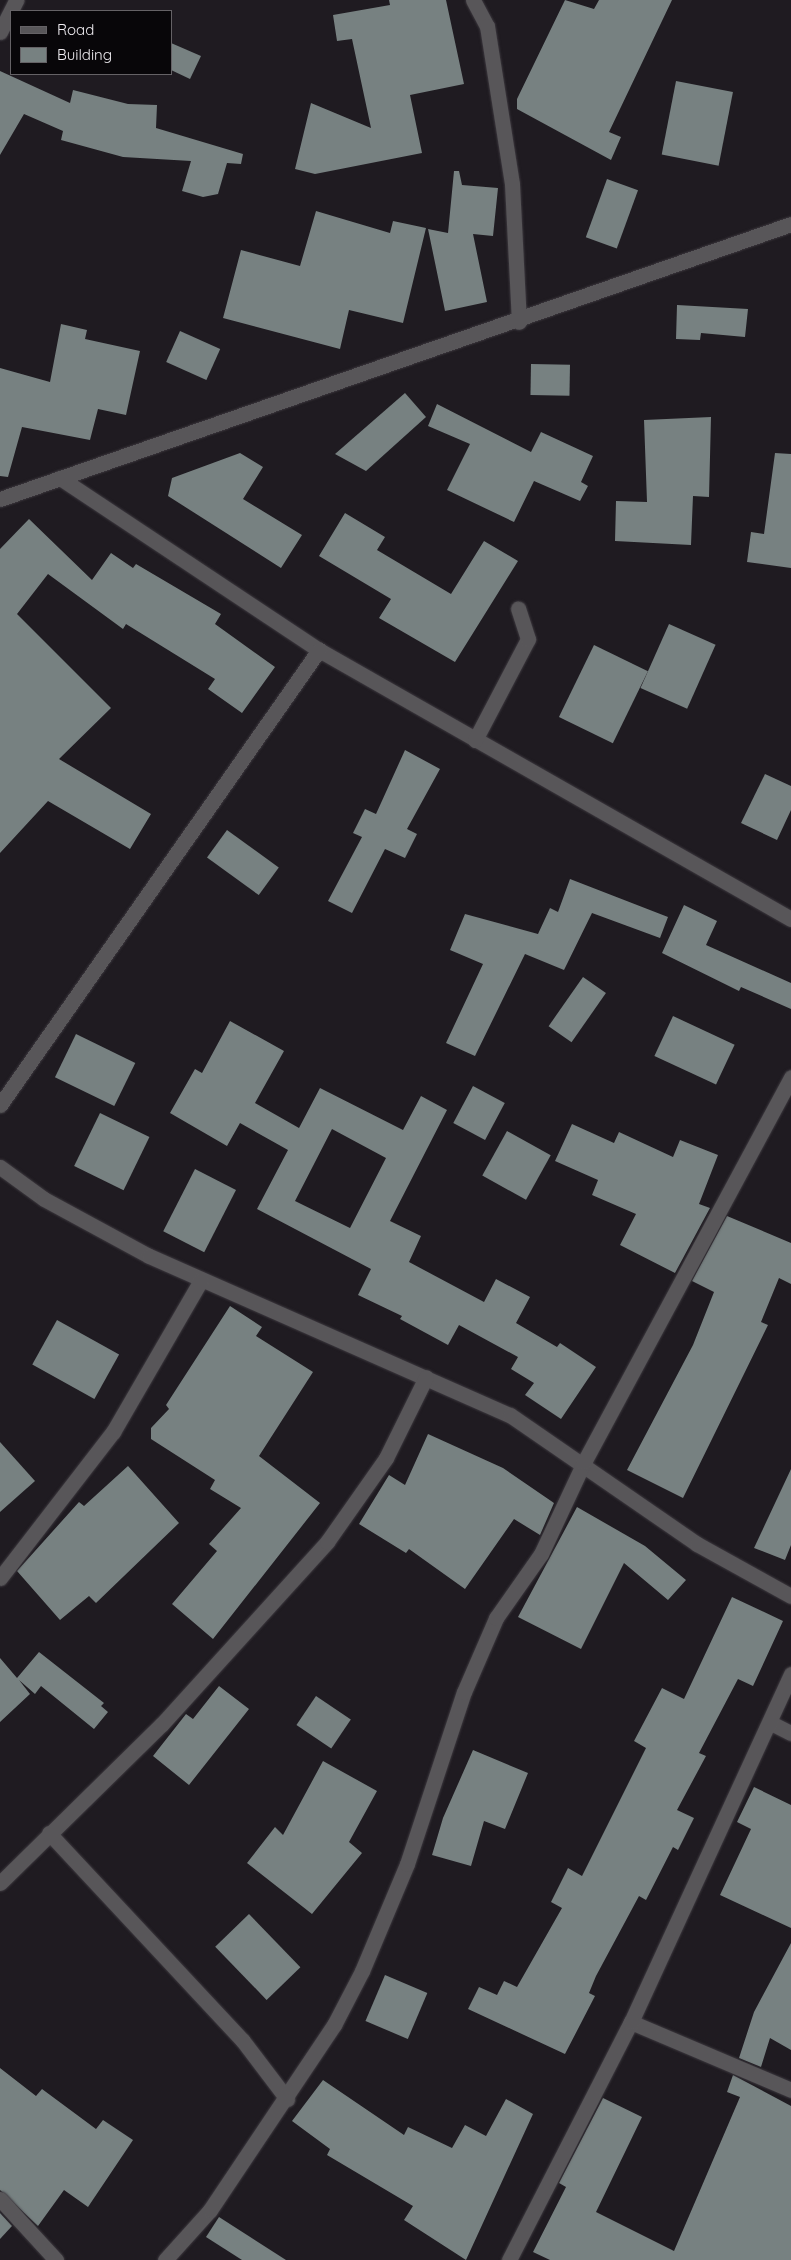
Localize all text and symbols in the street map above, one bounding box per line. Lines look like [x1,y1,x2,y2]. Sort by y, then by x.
legend [10,10,172,75]
text: Road [57,20,94,39]
text: Building [57,45,112,64]

